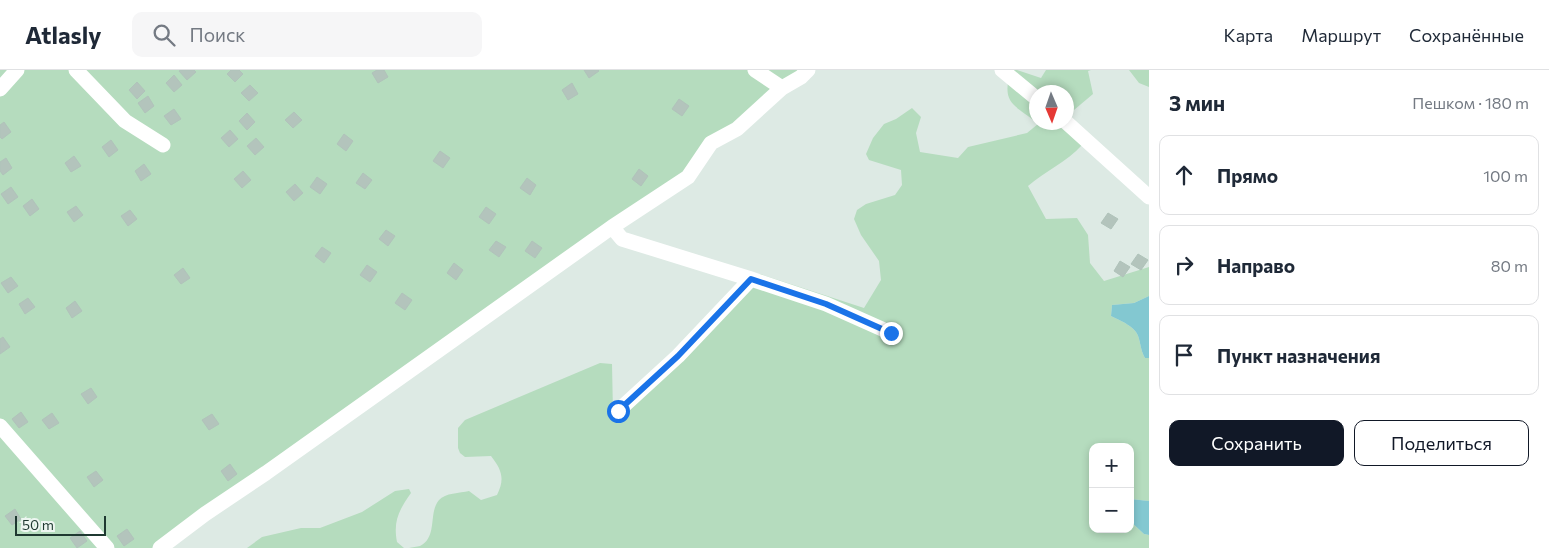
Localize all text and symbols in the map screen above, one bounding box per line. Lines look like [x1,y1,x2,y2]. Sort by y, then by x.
search box [132,12,482,57]
text: Atlasly [25,20,102,49]
icon: search [150,21,178,49]
text: Поиск [190,23,246,46]
text: Карта [1224,24,1273,46]
text: Маршрут [1301,24,1381,46]
text: Сохранённые [1409,24,1524,46]
north arrow [1029,85,1074,130]
text: 3 мин [1169,90,1225,115]
text: Пешком · 180 m [1412,93,1529,112]
icon: ahead [1170,161,1198,189]
text: Прямо [1217,164,1278,187]
text: 100 m [1483,166,1528,185]
icon: right [1170,251,1198,279]
text: Направо [1217,254,1295,277]
text: 80 m [1491,256,1528,275]
route end [880,322,903,345]
icon: arrive [1170,341,1198,369]
text: Пункт назначения [1217,344,1380,367]
route start [607,400,630,423]
button: Сохранить [1169,420,1344,466]
button: Поделиться [1354,420,1529,466]
map controls [1089,443,1134,533]
button: + [1089,443,1134,488]
button: − [1089,488,1134,533]
scale bar [15,513,106,536]
text: 50 m [22,516,54,533]

